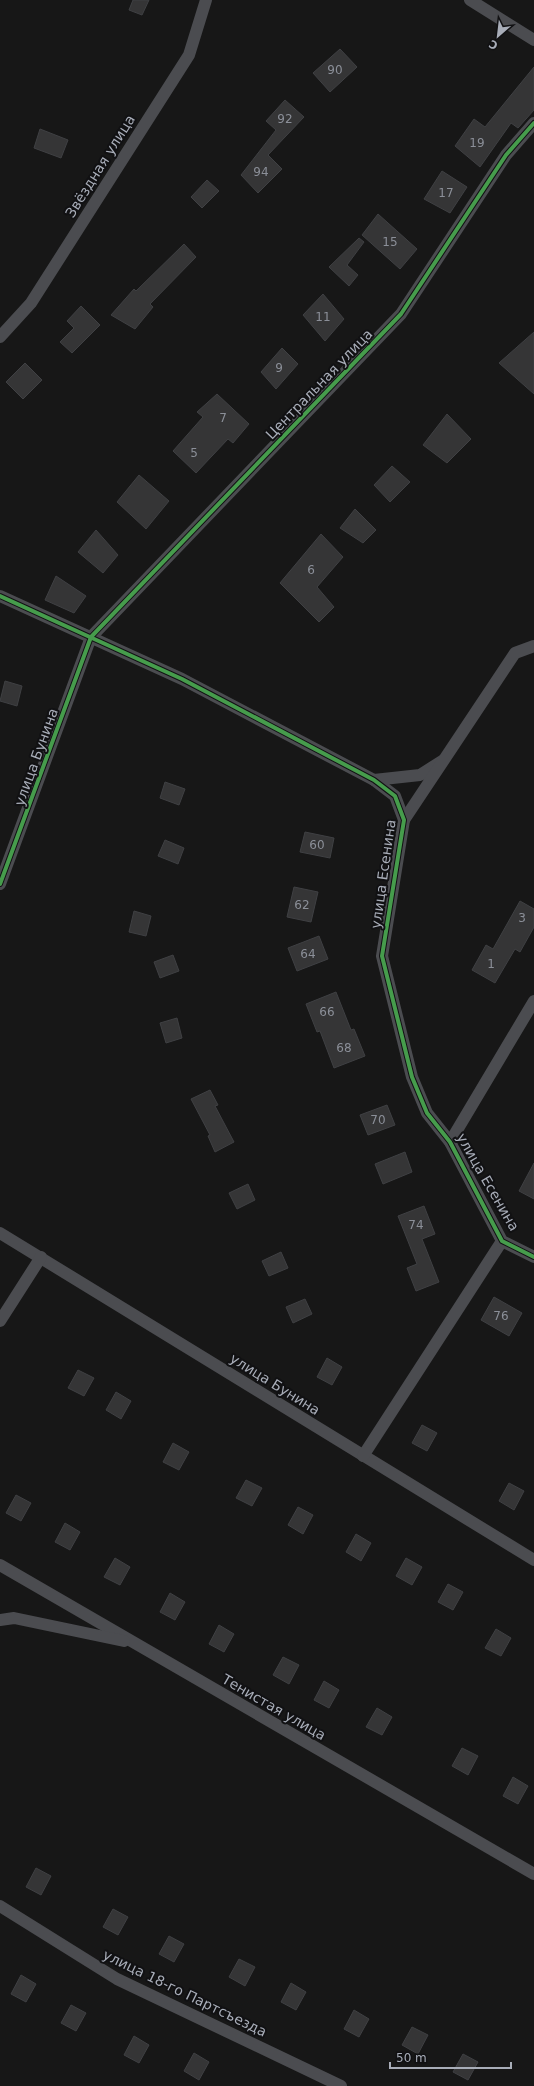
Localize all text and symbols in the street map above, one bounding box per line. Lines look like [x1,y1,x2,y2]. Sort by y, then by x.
north arrow [478,16,518,56]
text: С [487,37,500,52]
house number: 90 [327,63,343,77]
street label: Звёздная улица [62,112,138,220]
house number: 92 [277,112,293,126]
house number: 19 [469,136,485,150]
house number: 94 [253,165,269,179]
house number: 17 [438,186,454,200]
house number: 15 [382,235,398,249]
house number: 11 [315,310,331,324]
street label: Центральная улица [262,326,376,442]
house number: 9 [275,361,283,375]
house number: 7 [219,411,227,425]
house number: 5 [190,446,198,460]
house number: 6 [307,563,315,577]
street label: улица Бунина [11,706,61,808]
street label: улица Есенина [367,818,399,930]
house number: 60 [309,838,325,852]
house number: 62 [294,898,310,912]
house number: 3 [518,911,526,925]
house number: 64 [300,947,316,961]
house number: 1 [487,957,495,971]
house number: 66 [319,1005,335,1019]
house number: 68 [336,1041,352,1055]
house number: 70 [370,1113,386,1127]
street label: улица Есенина [454,1130,522,1234]
house number: 74 [408,1218,424,1232]
house number: 76 [493,1309,509,1323]
street label: улица Бунина [227,1350,323,1418]
street label: Тенистая улица [218,1670,329,1743]
street label: улица 18-го Партсъезда [101,1946,269,2040]
scale bar [390,2044,511,2070]
text: 50 m [396,2051,427,2065]

